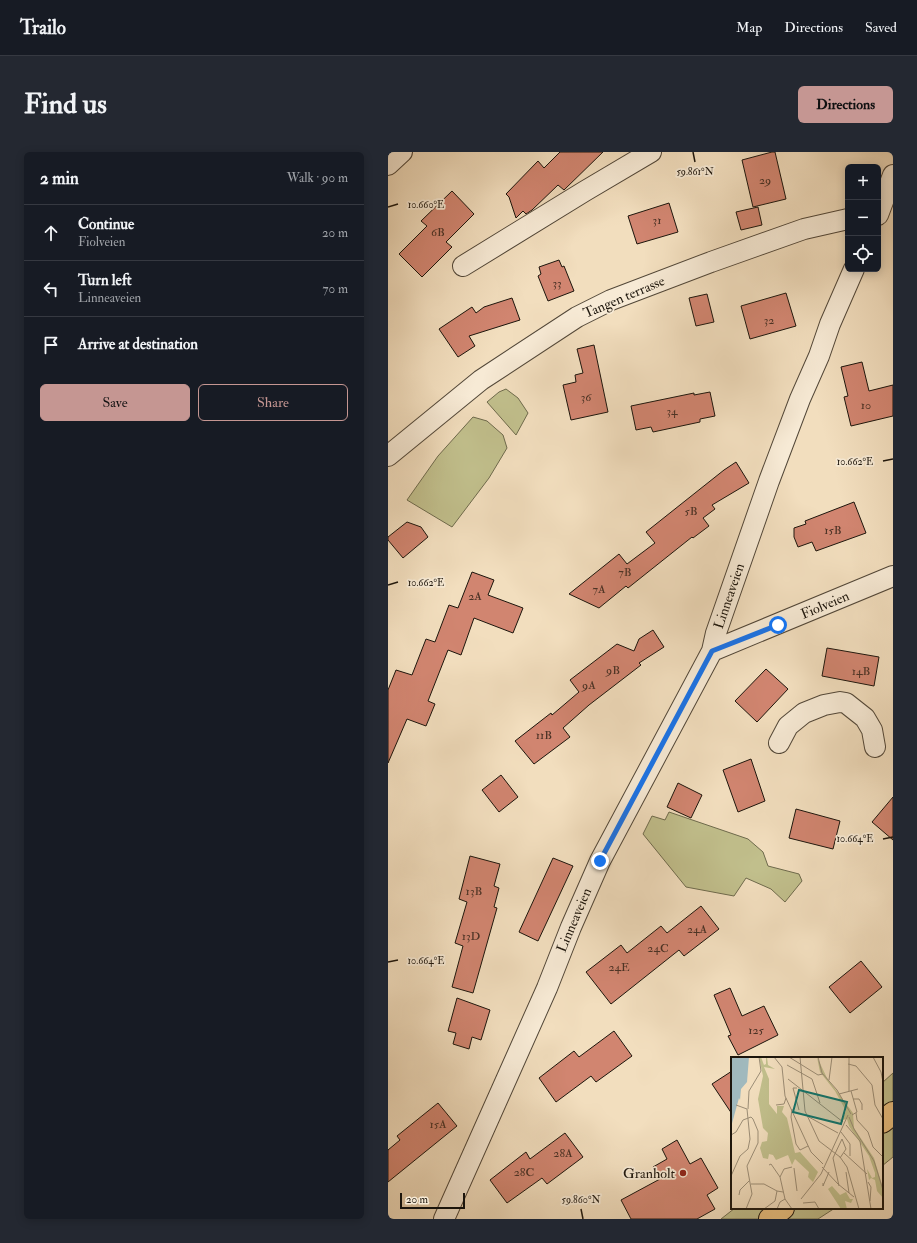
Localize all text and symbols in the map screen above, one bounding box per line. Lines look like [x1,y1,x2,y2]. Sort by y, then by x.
text: Trailo [20,16,66,40]
text: Map [736,19,762,36]
text: Directions [784,19,843,36]
text: Saved [865,19,897,36]
button: Directions [798,86,893,123]
text: Find us [24,87,107,122]
map controls [845,164,881,272]
button: + [845,164,881,200]
text: 59.861°N [676,166,714,178]
text: 2 min [40,168,79,189]
text: Walk · 90 m [287,170,348,186]
house number: 29 [759,173,771,188]
text: 10.660°E [408,199,444,211]
button: − [845,200,881,236]
house number: 31 [653,213,661,228]
text: Continue [78,215,134,234]
icon: ahead [40,222,62,244]
text: 20 m [322,225,348,241]
house number: 6B [431,225,445,240]
text: Fiolveien [78,234,125,250]
button: locate [845,236,881,272]
text: Turn left [78,271,132,290]
street label: Tangen terrasse [581,272,667,322]
house number: 33 [552,276,562,291]
icon: left [40,278,62,300]
text: 70 m [323,281,348,297]
text: Linneaveien [78,290,141,306]
house number: 32 [764,313,774,328]
icon: arrive [40,334,62,356]
text: Arrive at destination [78,335,198,354]
button: Save [40,384,190,421]
button: Share [198,384,348,421]
house number: 36 [581,390,592,405]
house number: 10 [861,398,871,413]
house number: 34 [666,404,678,419]
text: 10.662°E [837,456,873,468]
house number: 5B [684,504,698,519]
house number: 15B [824,523,842,538]
street label: Linneaveien [710,561,748,631]
house number: 7B [618,565,632,580]
text: 10.662°E [408,577,444,589]
house number: 7A [592,582,606,597]
street label: Fiolveien [798,587,852,623]
house number: 2A [468,589,482,604]
route start [769,616,787,634]
house number: 9B [605,663,620,678]
house number: 14B [852,664,870,679]
house number: 9A [581,678,596,693]
house number: 11B [536,728,552,743]
text: 10.664°E [837,833,873,845]
route end [591,852,609,870]
house number: 13B [466,884,483,899]
street label: Linneaveien [553,885,595,955]
house number: 24A [687,922,707,937]
house number: 13D [462,929,481,944]
house number: 24C [647,941,669,956]
text: 10.664°E [408,955,444,967]
house number: 24E [608,960,630,975]
house number: 125 [748,1023,765,1038]
inset map [731,1057,883,1209]
house number: 15A [429,1117,447,1132]
house number: 28A [553,1146,573,1161]
house number: 28C [514,1165,534,1180]
place label: Granholt [623,1165,675,1182]
marker: Granholt [678,1168,688,1178]
scale bar [400,1191,465,1210]
text: 20 m [406,1193,428,1206]
text: 59.860°N [562,1194,600,1206]

